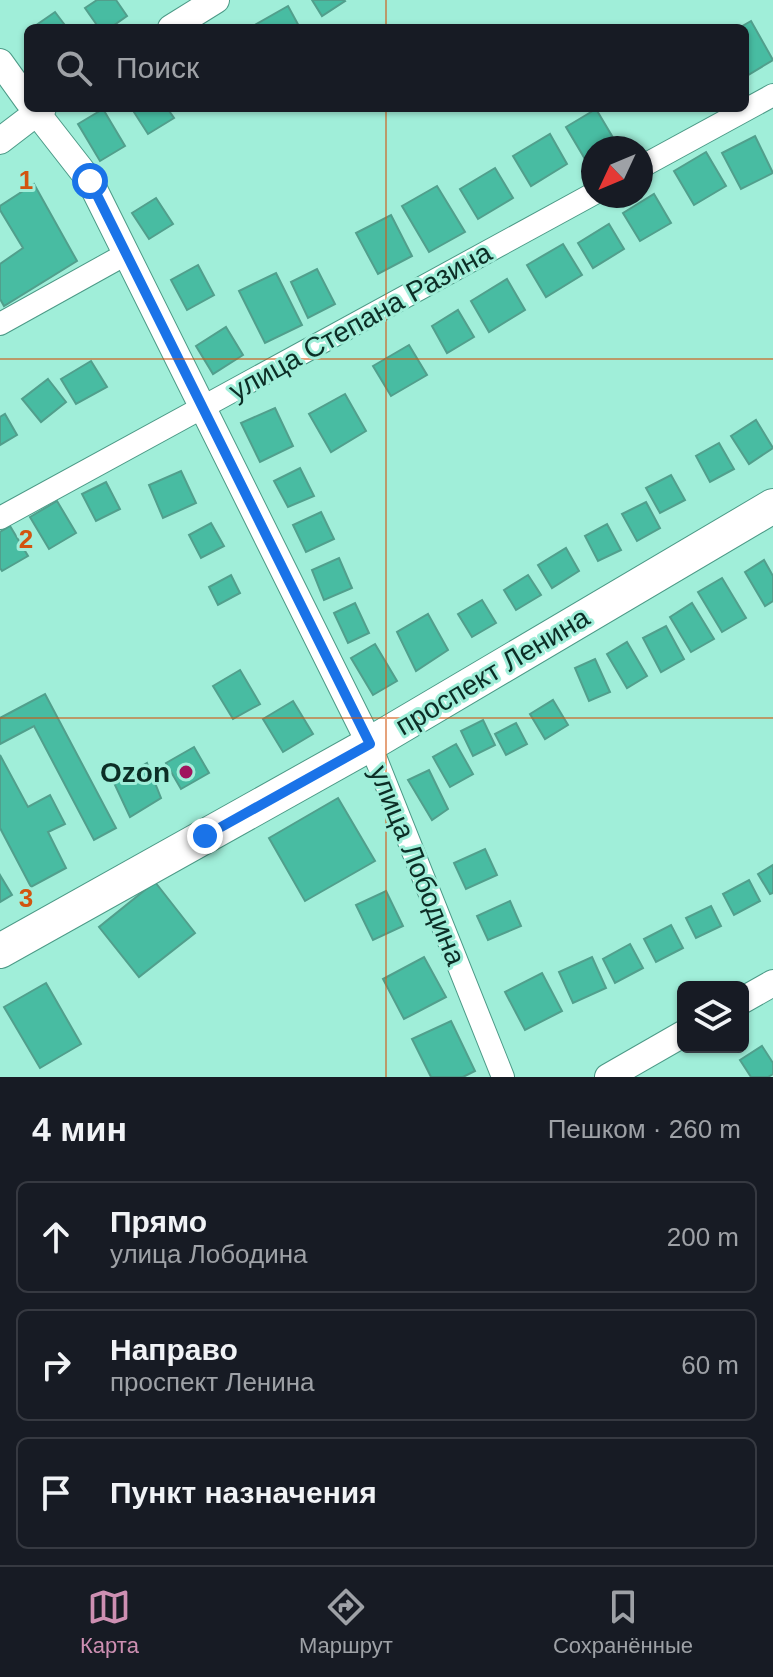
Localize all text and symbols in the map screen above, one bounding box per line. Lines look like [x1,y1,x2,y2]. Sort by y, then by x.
search box [24,24,749,112]
icon: search [52,46,96,90]
text: Поиск [116,51,199,84]
north arrow [581,136,653,208]
route start [72,163,108,199]
text: 1 [19,165,33,195]
street label: улица Степана Разина [224,236,497,407]
text: 2 [19,524,33,554]
street label: проспект Ленина [390,601,595,741]
place label: Ozon [100,757,170,788]
street label: улица Лободина [363,761,472,970]
marker: Ozon [177,763,195,781]
route end [187,818,223,854]
text: 3 [19,883,33,913]
map controls [677,981,749,1053]
button: layers [677,981,749,1053]
text: 4 мин [32,1110,127,1148]
text: Пешком · 260 m [548,1114,741,1144]
text: Прямо [110,1205,207,1238]
icon: ahead [34,1215,78,1259]
text: 200 m [667,1222,739,1252]
text: улица Лободина [110,1239,308,1269]
text: Направо [110,1333,238,1366]
icon: right [34,1343,78,1387]
text: 60 m [681,1350,739,1380]
text: проспект Ленина [110,1367,315,1397]
icon: arrive [34,1471,78,1515]
text: Пункт назначения [110,1476,377,1509]
tab: Карта [80,1585,139,1659]
tab: Маршрут [299,1585,393,1659]
tab: Сохранённые [553,1585,693,1659]

